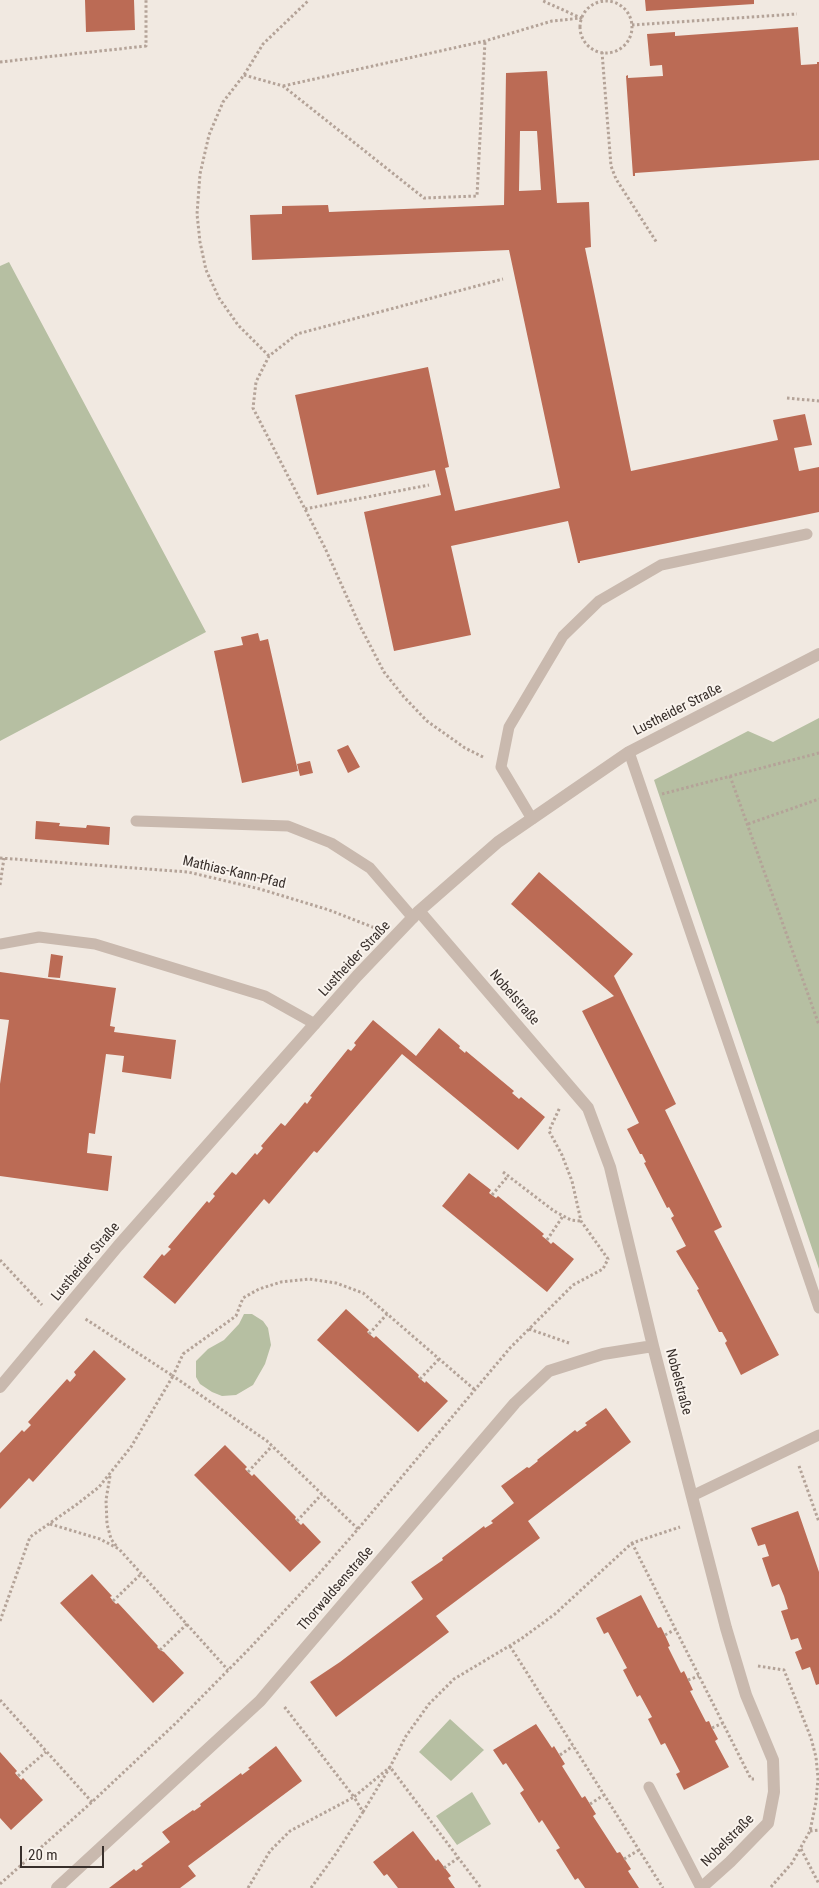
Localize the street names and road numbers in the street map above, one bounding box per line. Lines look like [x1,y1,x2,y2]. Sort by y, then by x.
street label: Lustheider Straße [631,680,725,740]
street label: Mathias-Kann-Pfad [181,853,287,893]
street label: Lustheider Straße [316,918,394,1000]
street label: Nobelstraße [486,967,542,1029]
street label: Lustheider Straße [48,1219,124,1305]
street label: Nobelstraße [661,1347,695,1417]
street label: Thorwaldsenstraße [295,1543,377,1635]
street label: Nobelstraße [698,1811,758,1871]

